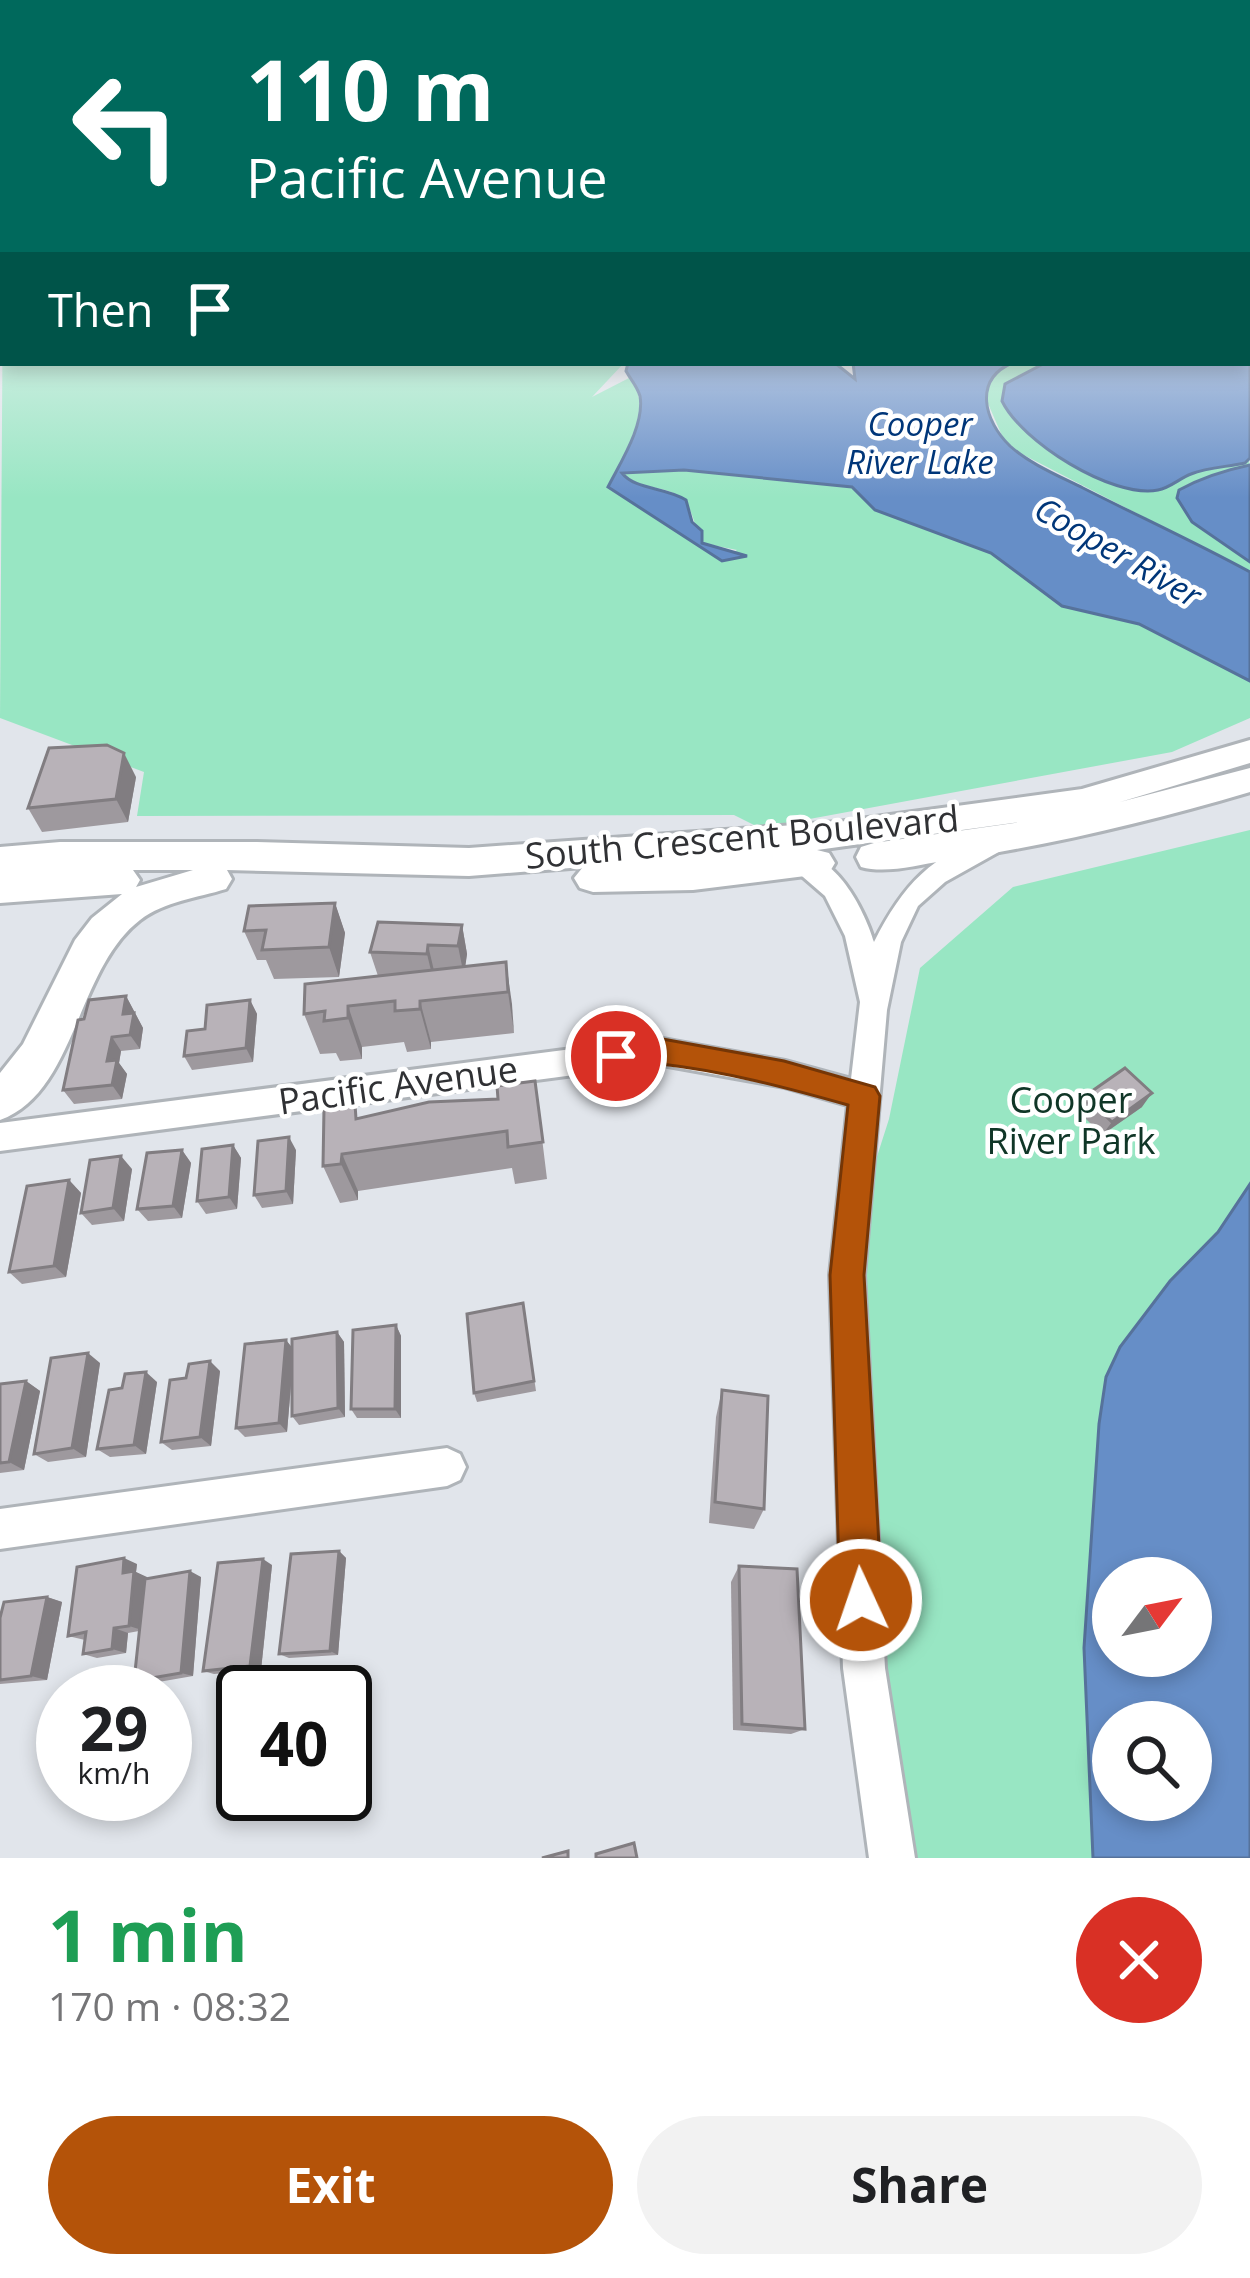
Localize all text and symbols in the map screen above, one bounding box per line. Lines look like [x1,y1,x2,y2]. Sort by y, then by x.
text: 110 m [246,31,494,146]
icon: left [48,48,204,204]
text: Pacific Avenue [246,140,608,214]
icon: arrive [177,276,243,342]
text: Then [48,279,153,340]
water label: Cooper River Lake [846,401,994,484]
water label: Cooper River [1027,486,1212,618]
street label: South Crescent Boulevard [523,793,961,880]
pin [565,1005,667,1107]
icon: arrive [583,1023,649,1089]
street label: Pacific Avenue [275,1043,521,1126]
park label: Cooper River Park [987,1075,1156,1165]
position arrow [798,1537,924,1663]
north arrow [1092,1557,1212,1677]
map controls [1092,1557,1212,1821]
speed limit sign: 40 [216,1665,372,1821]
text: 29 [80,1687,148,1769]
button: search [1092,1701,1212,1821]
text: km/h [78,1752,150,1793]
text: 1 min [48,1885,248,1983]
button: close [1076,1897,1202,2023]
text: 170 m · 08:32 [48,1979,291,2032]
button: Exit [48,2116,613,2254]
button: Share [637,2116,1202,2254]

